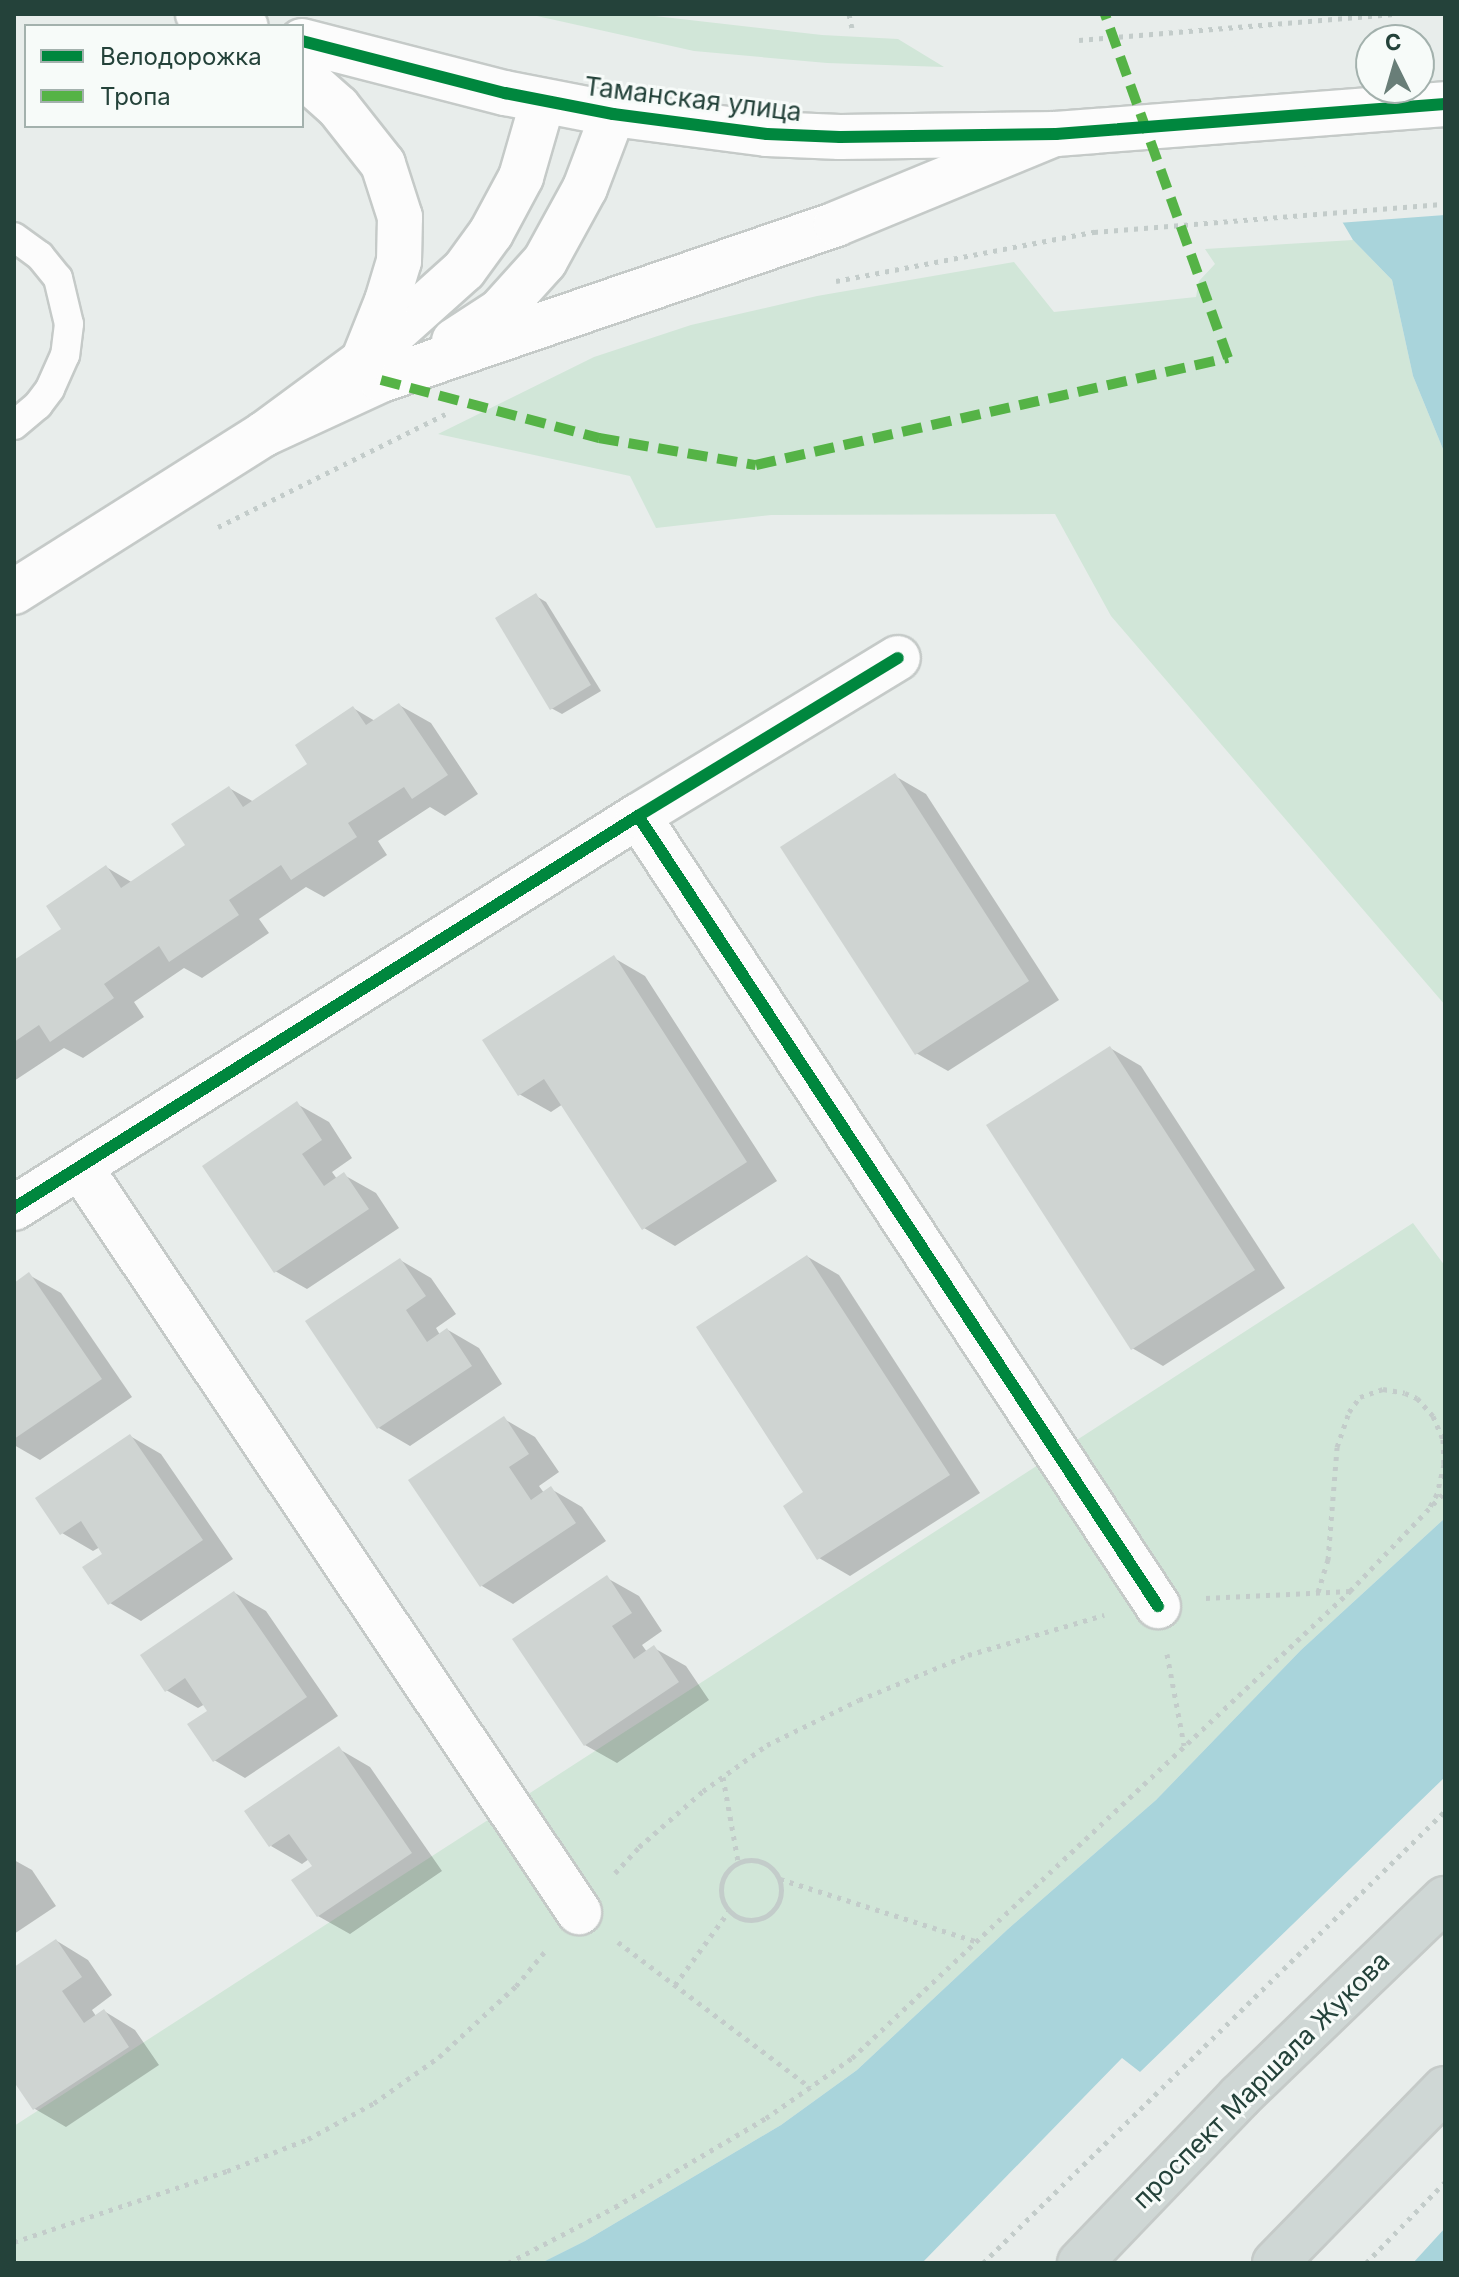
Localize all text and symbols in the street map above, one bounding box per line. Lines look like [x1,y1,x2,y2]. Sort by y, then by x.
legend [24,24,304,128]
north arrow [1355,24,1435,104]
text: С [1384,28,1402,56]
text: Велодорожка [100,42,262,71]
street label: Таманская улица [583,70,803,128]
text: Тропа [100,82,171,111]
street label: проспект Маршала Жукова [1126,1945,1396,2215]

